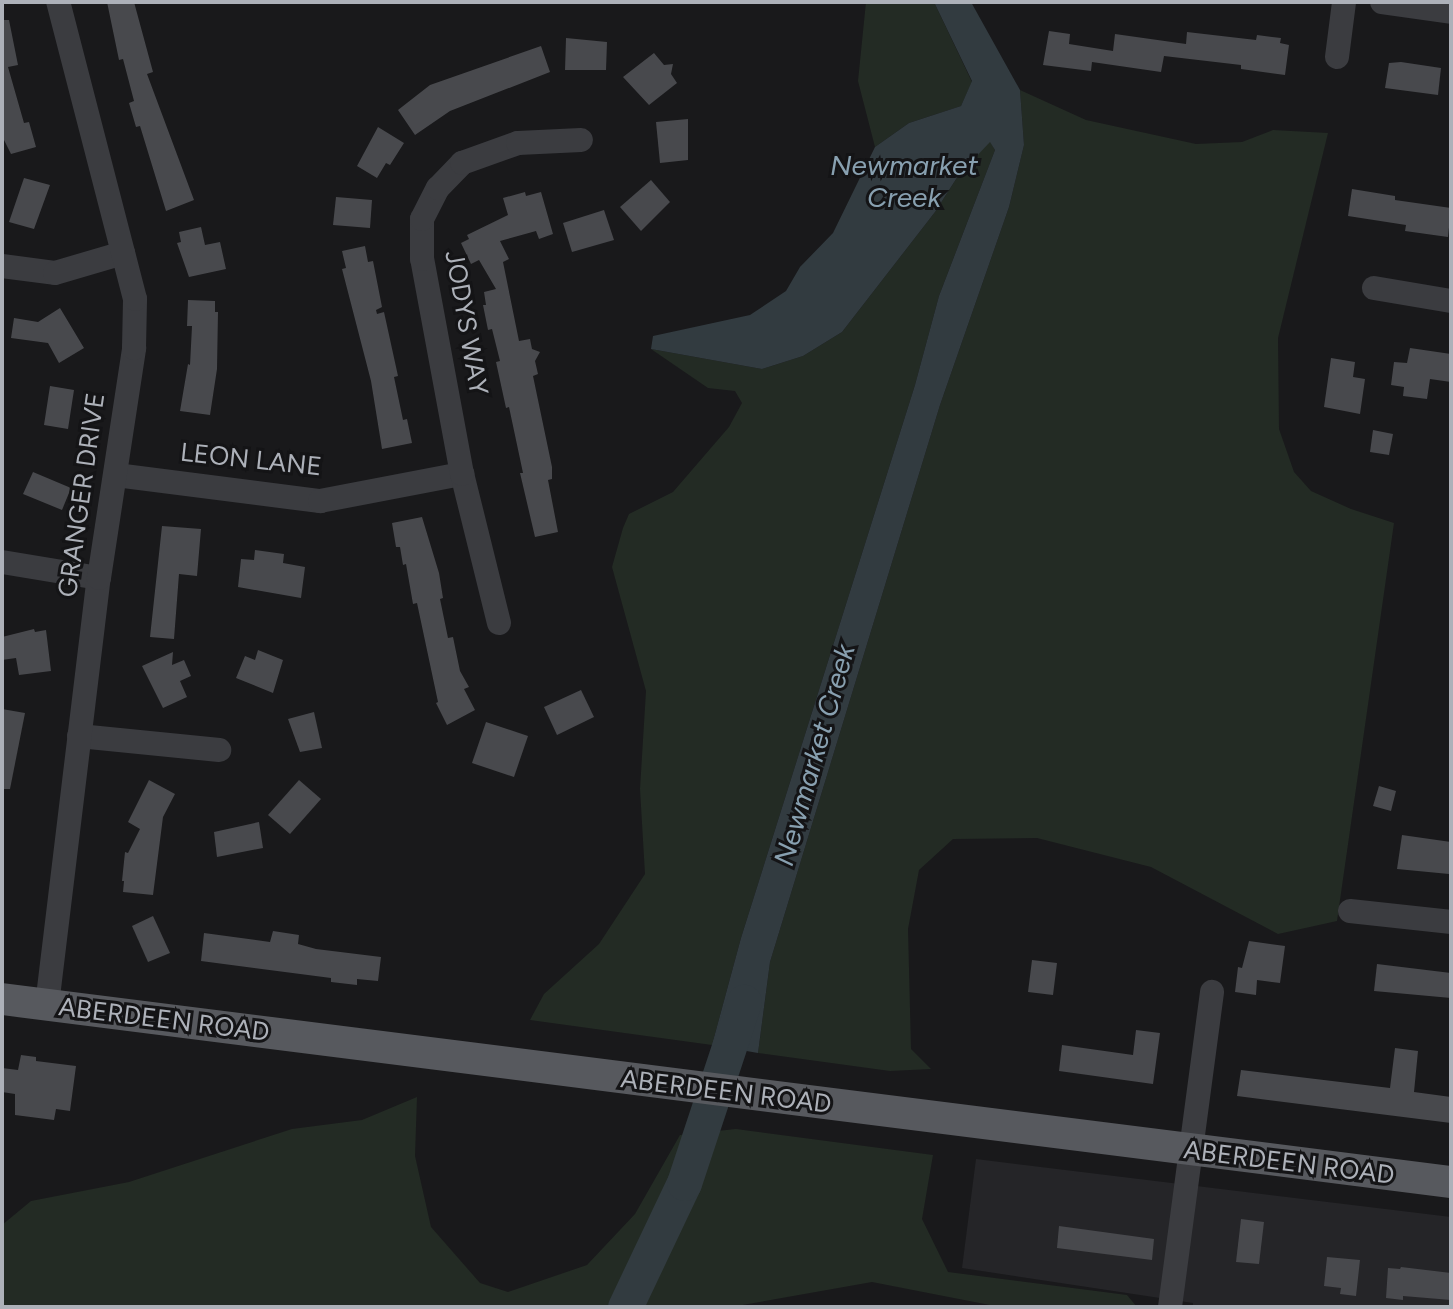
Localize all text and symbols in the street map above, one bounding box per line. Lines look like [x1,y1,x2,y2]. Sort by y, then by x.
water label: Newmarket Creek [830,148,978,214]
street label: JODYS WAY [438,248,494,398]
street label: GRANGER DRIVE [52,391,112,599]
street label: LEON LANE [179,437,323,483]
water label: Newmarket Creek [766,640,862,870]
street label: ABERDEEN ROAD [57,992,271,1048]
street label: ABERDEEN ROAD [619,1064,833,1120]
street label: ABERDEEN ROAD [1182,1135,1396,1191]

